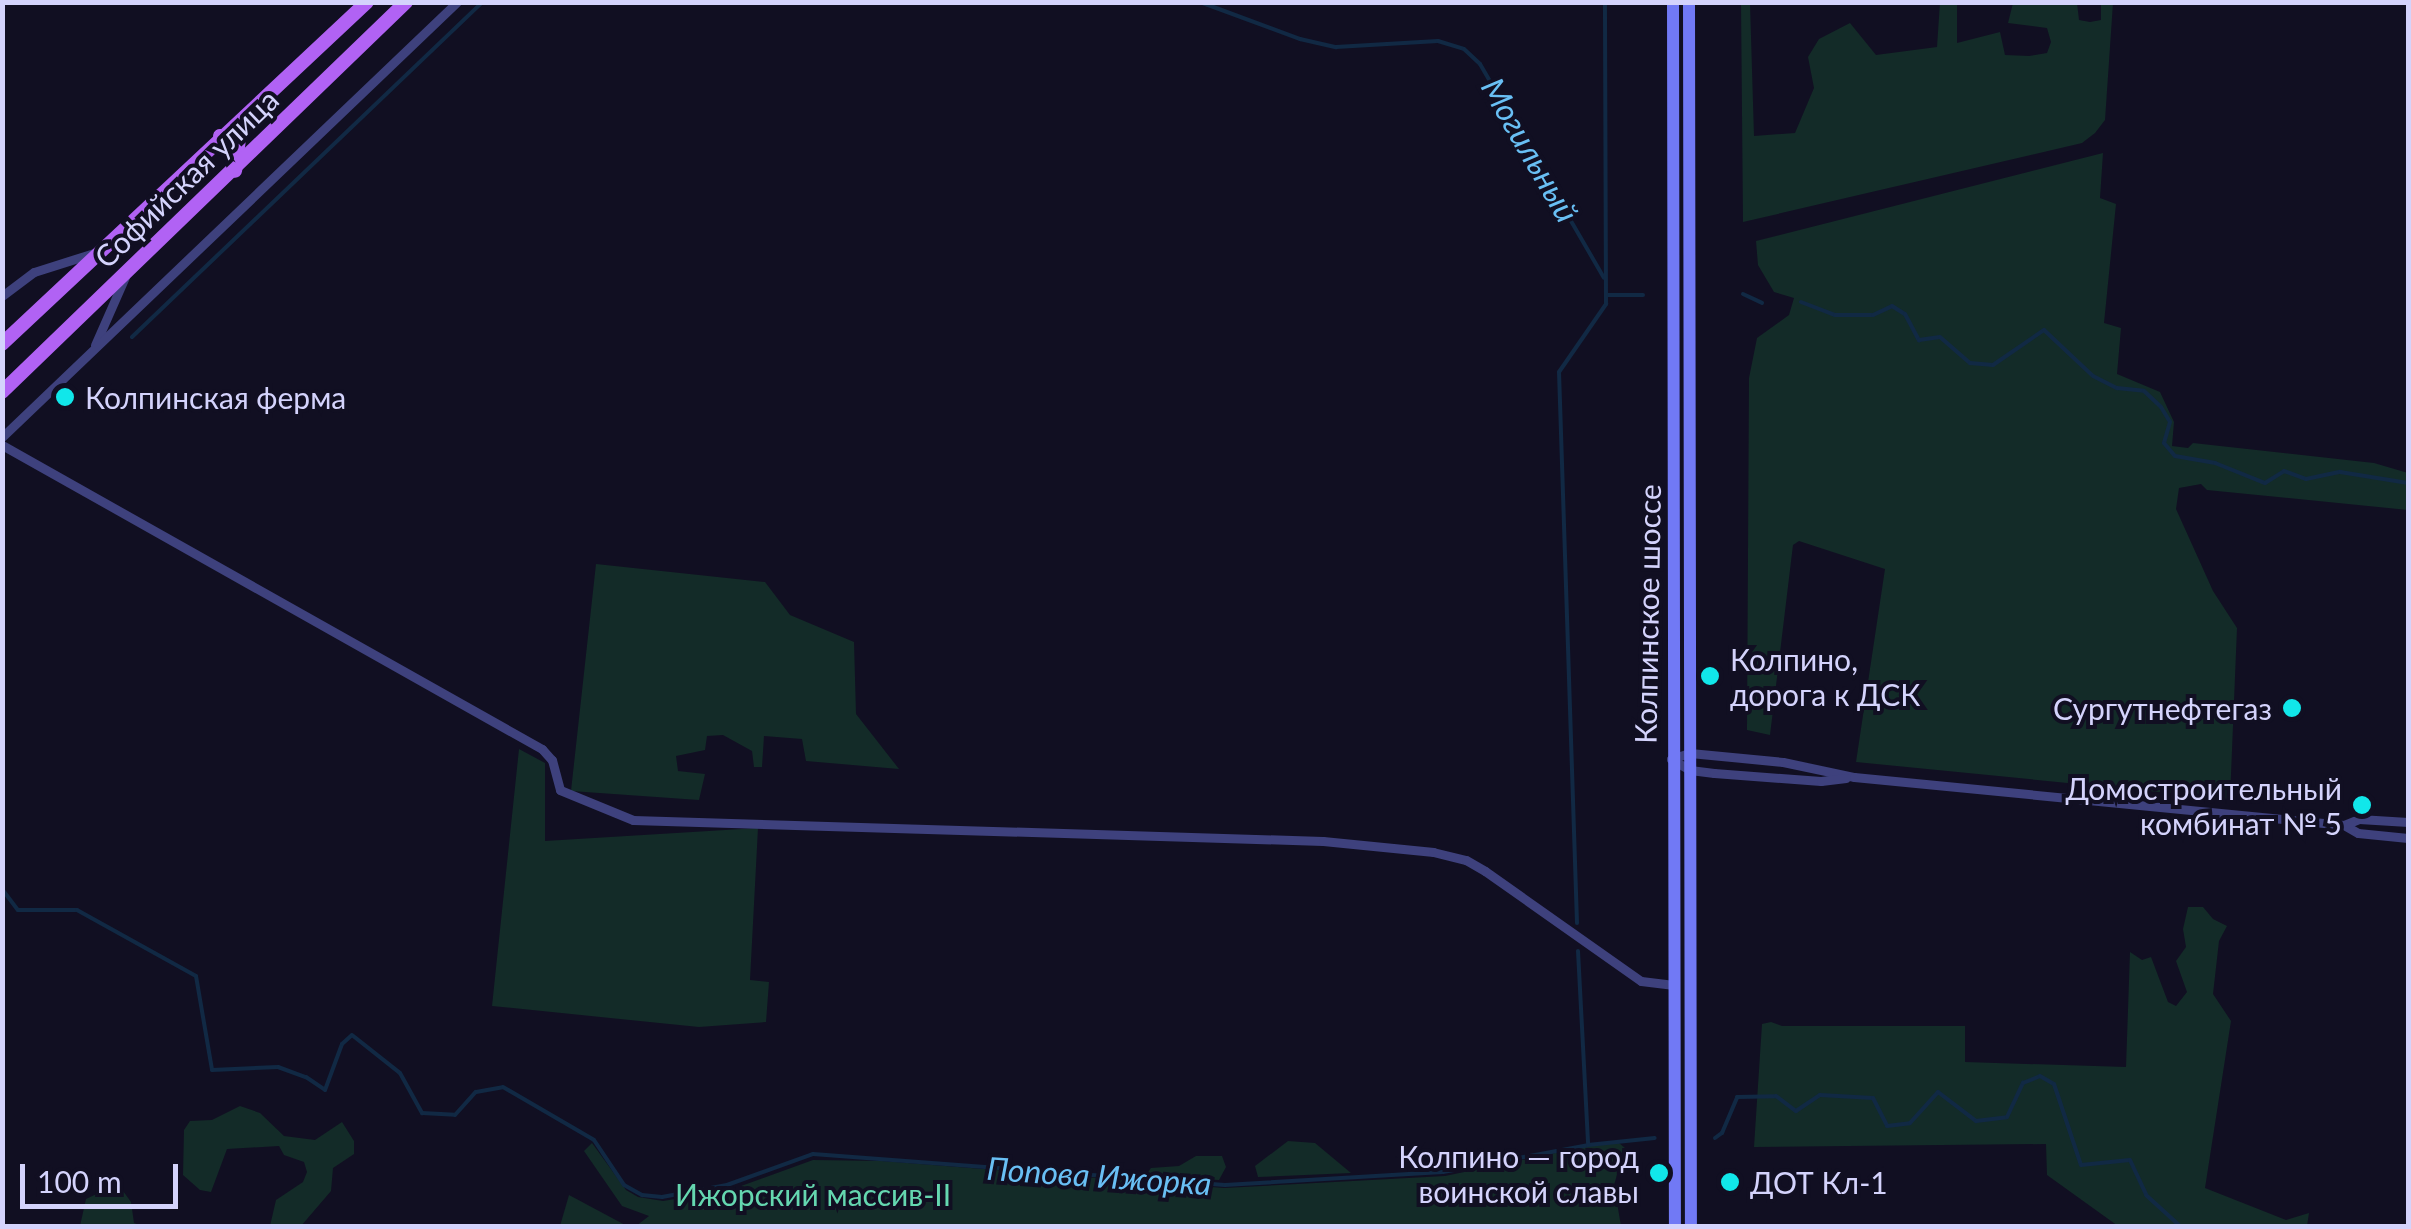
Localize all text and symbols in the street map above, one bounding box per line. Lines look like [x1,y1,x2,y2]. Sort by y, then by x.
water label: Могильный [1473,71,1587,229]
street label: Софийская улица [87,81,285,275]
place label: Колпинская ферма [85,379,346,415]
marker: Колпинская ферма [54,386,76,408]
street label: Колпинское шоссе [1627,484,1667,744]
place label: Колпино, дорога к ДСК [1730,641,1920,712]
marker: Колпино, дорога к ДСК [1699,665,1721,687]
place label: Сургутнефтегаз [2053,690,2272,726]
marker: Сургутнефтегаз [2281,697,2303,719]
place label: Домостроительный комбинат № 5 [2065,770,2342,840]
marker: Домостроительный комбинат № 5 [2351,794,2373,816]
place label: Колпино — город воинской славы [1398,1138,1639,1208]
scale bar [25,1144,182,1206]
water label: Попова Ижорка [985,1149,1213,1203]
marker: Колпино — город воинской славы [1648,1162,1670,1184]
text: 100 m [37,1163,122,1199]
place label: ДОТ Кл-1 [1750,1164,1888,1200]
marker: ДОТ Кл-1 [1719,1171,1741,1193]
park label: Ижорский массив-II [675,1176,951,1212]

